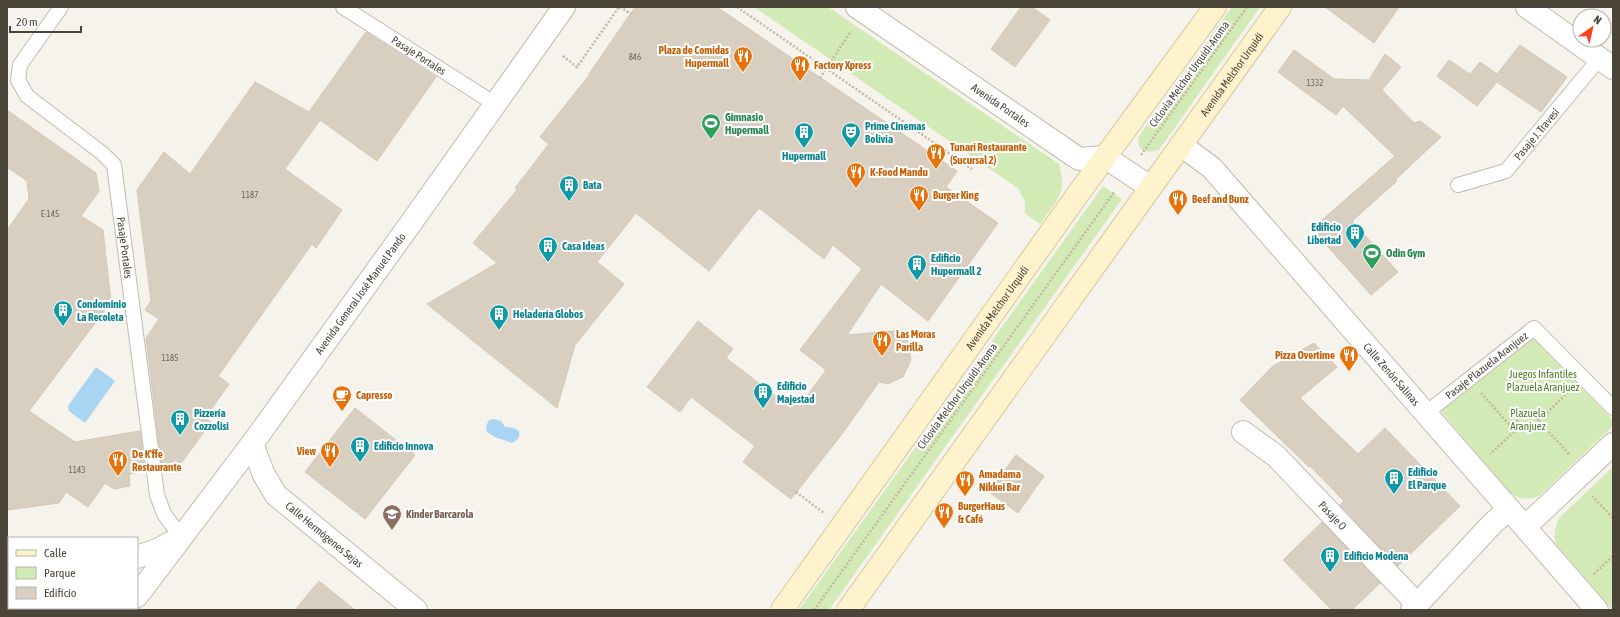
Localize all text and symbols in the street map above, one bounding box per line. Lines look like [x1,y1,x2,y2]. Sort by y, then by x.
scale bar [10,8,81,34]
north arrow [1572,8,1612,48]
text: N [1592,13,1604,27]
text: 20 m [16,15,38,29]
street label: Ciclovía Melchor Urquidi-Aroma [1147,19,1231,129]
street label: Avenida Melchor Urquidi [1198,30,1266,118]
street label: Pasaje Portales [390,34,448,77]
place label: Plaza de Comidas Hupermall [659,44,730,69]
restaurant icon: Plaza de Comidas Hupermall [732,45,754,73]
house number: 846 [629,52,641,62]
restaurant icon: Factory Xpress [789,54,811,82]
place label: Factory Xpress [814,59,871,71]
house number: 1332 [1307,78,1323,88]
street label: Avenida Portales [969,81,1032,130]
street label: Pasaje J. Travesí [1512,106,1562,162]
place label: Gimnasio Hupermall [725,111,770,136]
sports icon: Gimnasio Hupermall [700,112,722,140]
place label: Prime Cinemas Bolivia [865,120,925,145]
building icon: Hupermall [793,121,815,149]
theatre icon: Prime Cinemas Bolivia [840,121,862,149]
place label: Tunari Restaurante (Sucursal 2) [950,141,1027,166]
restaurant icon: Tunari Restaurante (Sucursal 2) [925,142,947,170]
place label: Hupermall [782,150,827,162]
restaurant icon: K-Food Mandu [845,161,867,189]
place label: K-Food Mandu [870,166,928,178]
building icon: Bata [558,174,580,202]
place label: Bata [583,179,602,191]
restaurant icon: Burger King [908,184,930,212]
restaurant icon: Beef and Bunz [1167,188,1189,216]
place label: Burger King [933,189,979,201]
house number: 1187 [242,190,258,200]
place label: Beef and Bunz [1192,193,1249,205]
house number: E-145 [41,209,59,219]
street label: Pasaje Portales [115,216,135,279]
place label: Edificio Libertad [1307,221,1341,246]
building icon: Edificio Libertad [1344,222,1366,250]
street label: Avenida General José Manuel Pando [313,231,408,356]
building icon: Casa Ideas [537,235,559,263]
place label: Casa Ideas [562,240,605,252]
sports icon: Odin Gym [1361,242,1383,270]
place label: Odin Gym [1386,247,1425,259]
place label: Edificio Hupermall 2 [931,252,982,277]
building icon: Edificio Hupermall 2 [906,253,928,281]
street label: Avenida Melchor Urquidi [963,264,1031,352]
place label: Condominio La Recoleta [77,298,126,323]
building icon: Condominio La Recoleta [52,299,74,327]
building icon: Heladería Globos [488,303,510,331]
place label: Heladería Globos [513,308,583,320]
place label: Las Moras Parilla [896,328,935,353]
restaurant icon: Las Moras Parilla [871,329,893,357]
street label: Pasaje Plazuela Aranjuez [1443,329,1530,401]
street label: Calle Zenón Salinas [1361,340,1422,408]
street label: Ciclovía Melchor Urquidi-Aroma [915,341,999,451]
restaurant icon: Pizza Overtime [1338,344,1360,372]
place label: Pizza Overtime [1275,349,1335,361]
house number: 1185 [162,353,178,363]
park label: Juegos Infantiles Plazuela Aranjuez [1507,368,1579,393]
place label: Edificio Majestad [777,380,814,405]
building icon: Edificio Majestad [752,381,774,409]
cafe icon: Capresso [331,384,353,412]
place label: Capresso [356,389,392,401]
place label: Pizzería Cozzolisi [194,407,229,432]
park label: Plazuela Aranjuez [1510,407,1546,432]
building icon: Pizzería Cozzolisi [169,408,191,436]
building icon: Edificio Innova [349,435,371,463]
restaurant icon: View [319,440,341,468]
place label: Edificio Innova [374,440,433,452]
place label: View [296,445,316,457]
place label: De K'ffe Restaurante [132,448,182,473]
restaurant icon: De K'ffe Restaurante [107,449,129,477]
house number: 1143 [69,465,85,475]
place label: Edificio El Parque [1408,466,1446,491]
building icon: Edificio El Parque [1383,467,1405,495]
place label: Amadama Nikkei Bar [978,468,1021,493]
restaurant icon: Amadama Nikkei Bar [954,469,976,497]
street label: Calle Hermógenes Sejas [283,499,365,570]
street label: Pasaje O [1316,499,1349,532]
place label: BurgerHaus & Café [958,500,1005,525]
restaurant icon: BurgerHaus & Café [933,501,955,529]
school or university icon: Kinder Barcarola [381,503,403,531]
place label: Kinder Barcarola [406,508,473,520]
legend [8,537,138,609]
building icon: Edificio Modena [1319,545,1341,573]
text: Calle [44,546,67,560]
place label: Edificio Modena [1344,550,1408,562]
text: Parque [44,566,76,580]
text: Edificio [44,586,77,600]

